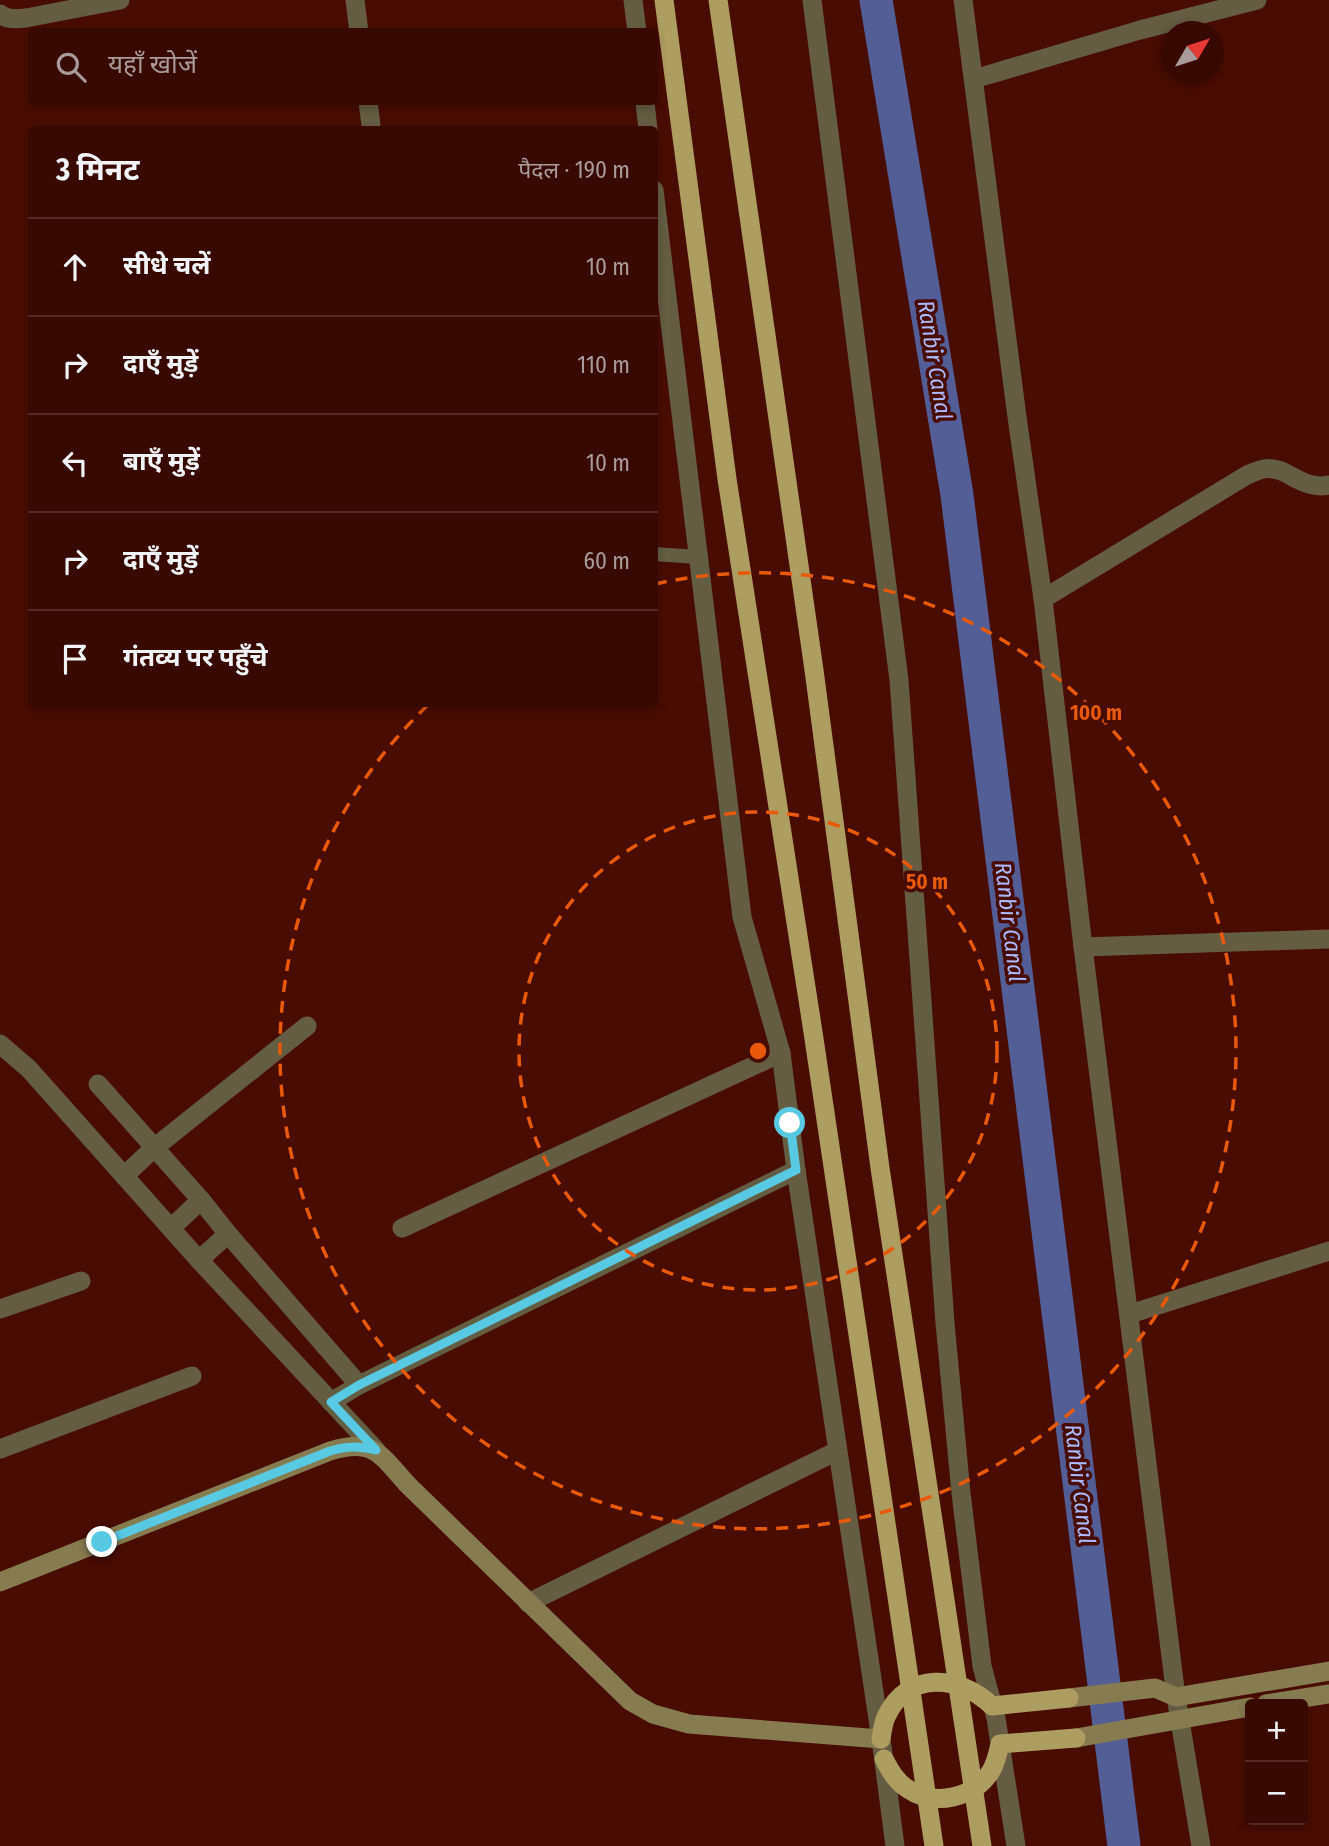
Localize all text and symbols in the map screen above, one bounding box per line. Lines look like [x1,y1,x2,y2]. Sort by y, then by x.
north arrow [1161,21,1224,84]
search box [28,28,658,105]
icon: search [52,48,90,86]
text: यहाँ खोजें [108,49,197,80]
text: 3 मिनट [56,152,139,188]
text: पैदल · 190 m [518,156,630,184]
icon: ahead [56,248,94,286]
text: सीधे चलें [123,250,210,281]
text: 10 m [586,253,630,281]
water label: Ranbir Canal [912,298,958,422]
icon: right [56,346,94,384]
text: दाएँ मुड़ें [123,348,198,379]
text: 110 m [577,351,630,379]
icon: left [56,444,94,482]
text: बाएँ मुड़ें [123,446,200,477]
text: 10 m [586,449,630,477]
icon: right [56,542,94,580]
text: दाएँ मुड़ें [123,544,198,575]
text: 60 m [584,547,630,575]
icon: arrive [56,640,94,678]
text: गंतव्य पर पहुँचे [123,642,267,673]
text: 100 m [1070,700,1122,726]
water label: Ranbir Canal [989,861,1031,983]
text: 50 m [906,869,948,895]
centre of rings [746,1039,770,1063]
route start [774,1107,805,1138]
water label: Ranbir Canal [1059,1423,1101,1545]
route end [86,1526,117,1557]
map controls [1245,1699,1308,1825]
button: + [1245,1699,1308,1762]
button: − [1245,1762,1308,1825]

